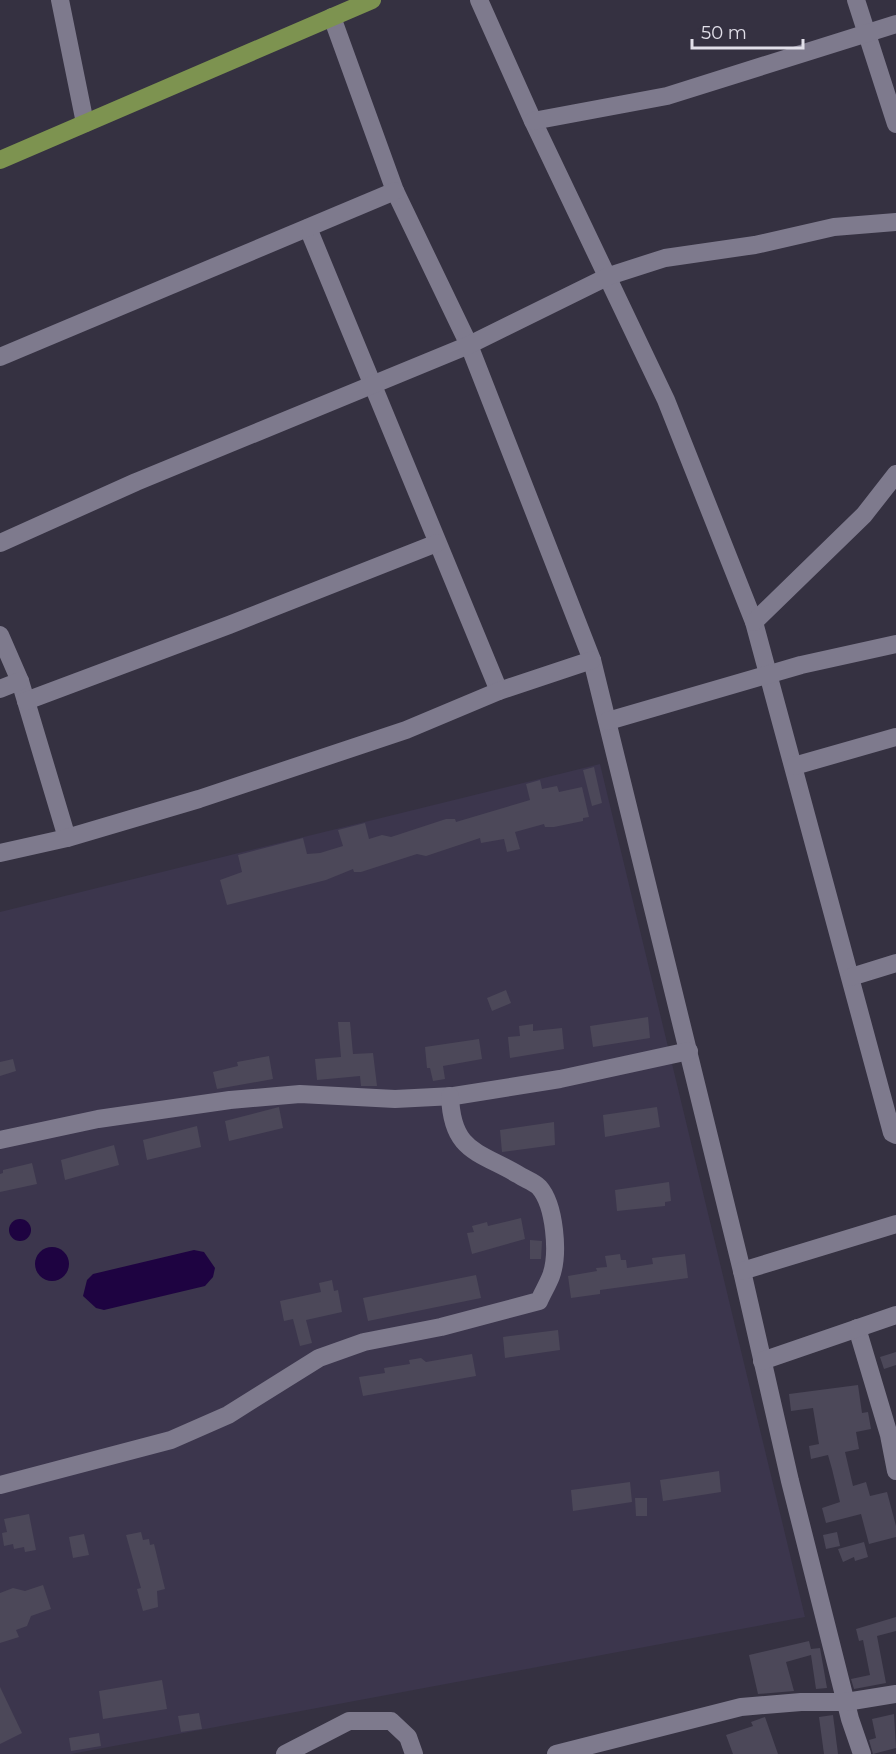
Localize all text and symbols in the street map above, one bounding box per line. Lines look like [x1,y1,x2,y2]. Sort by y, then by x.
scale bar [692,12,803,50]
text: 50 m [701,22,747,44]

